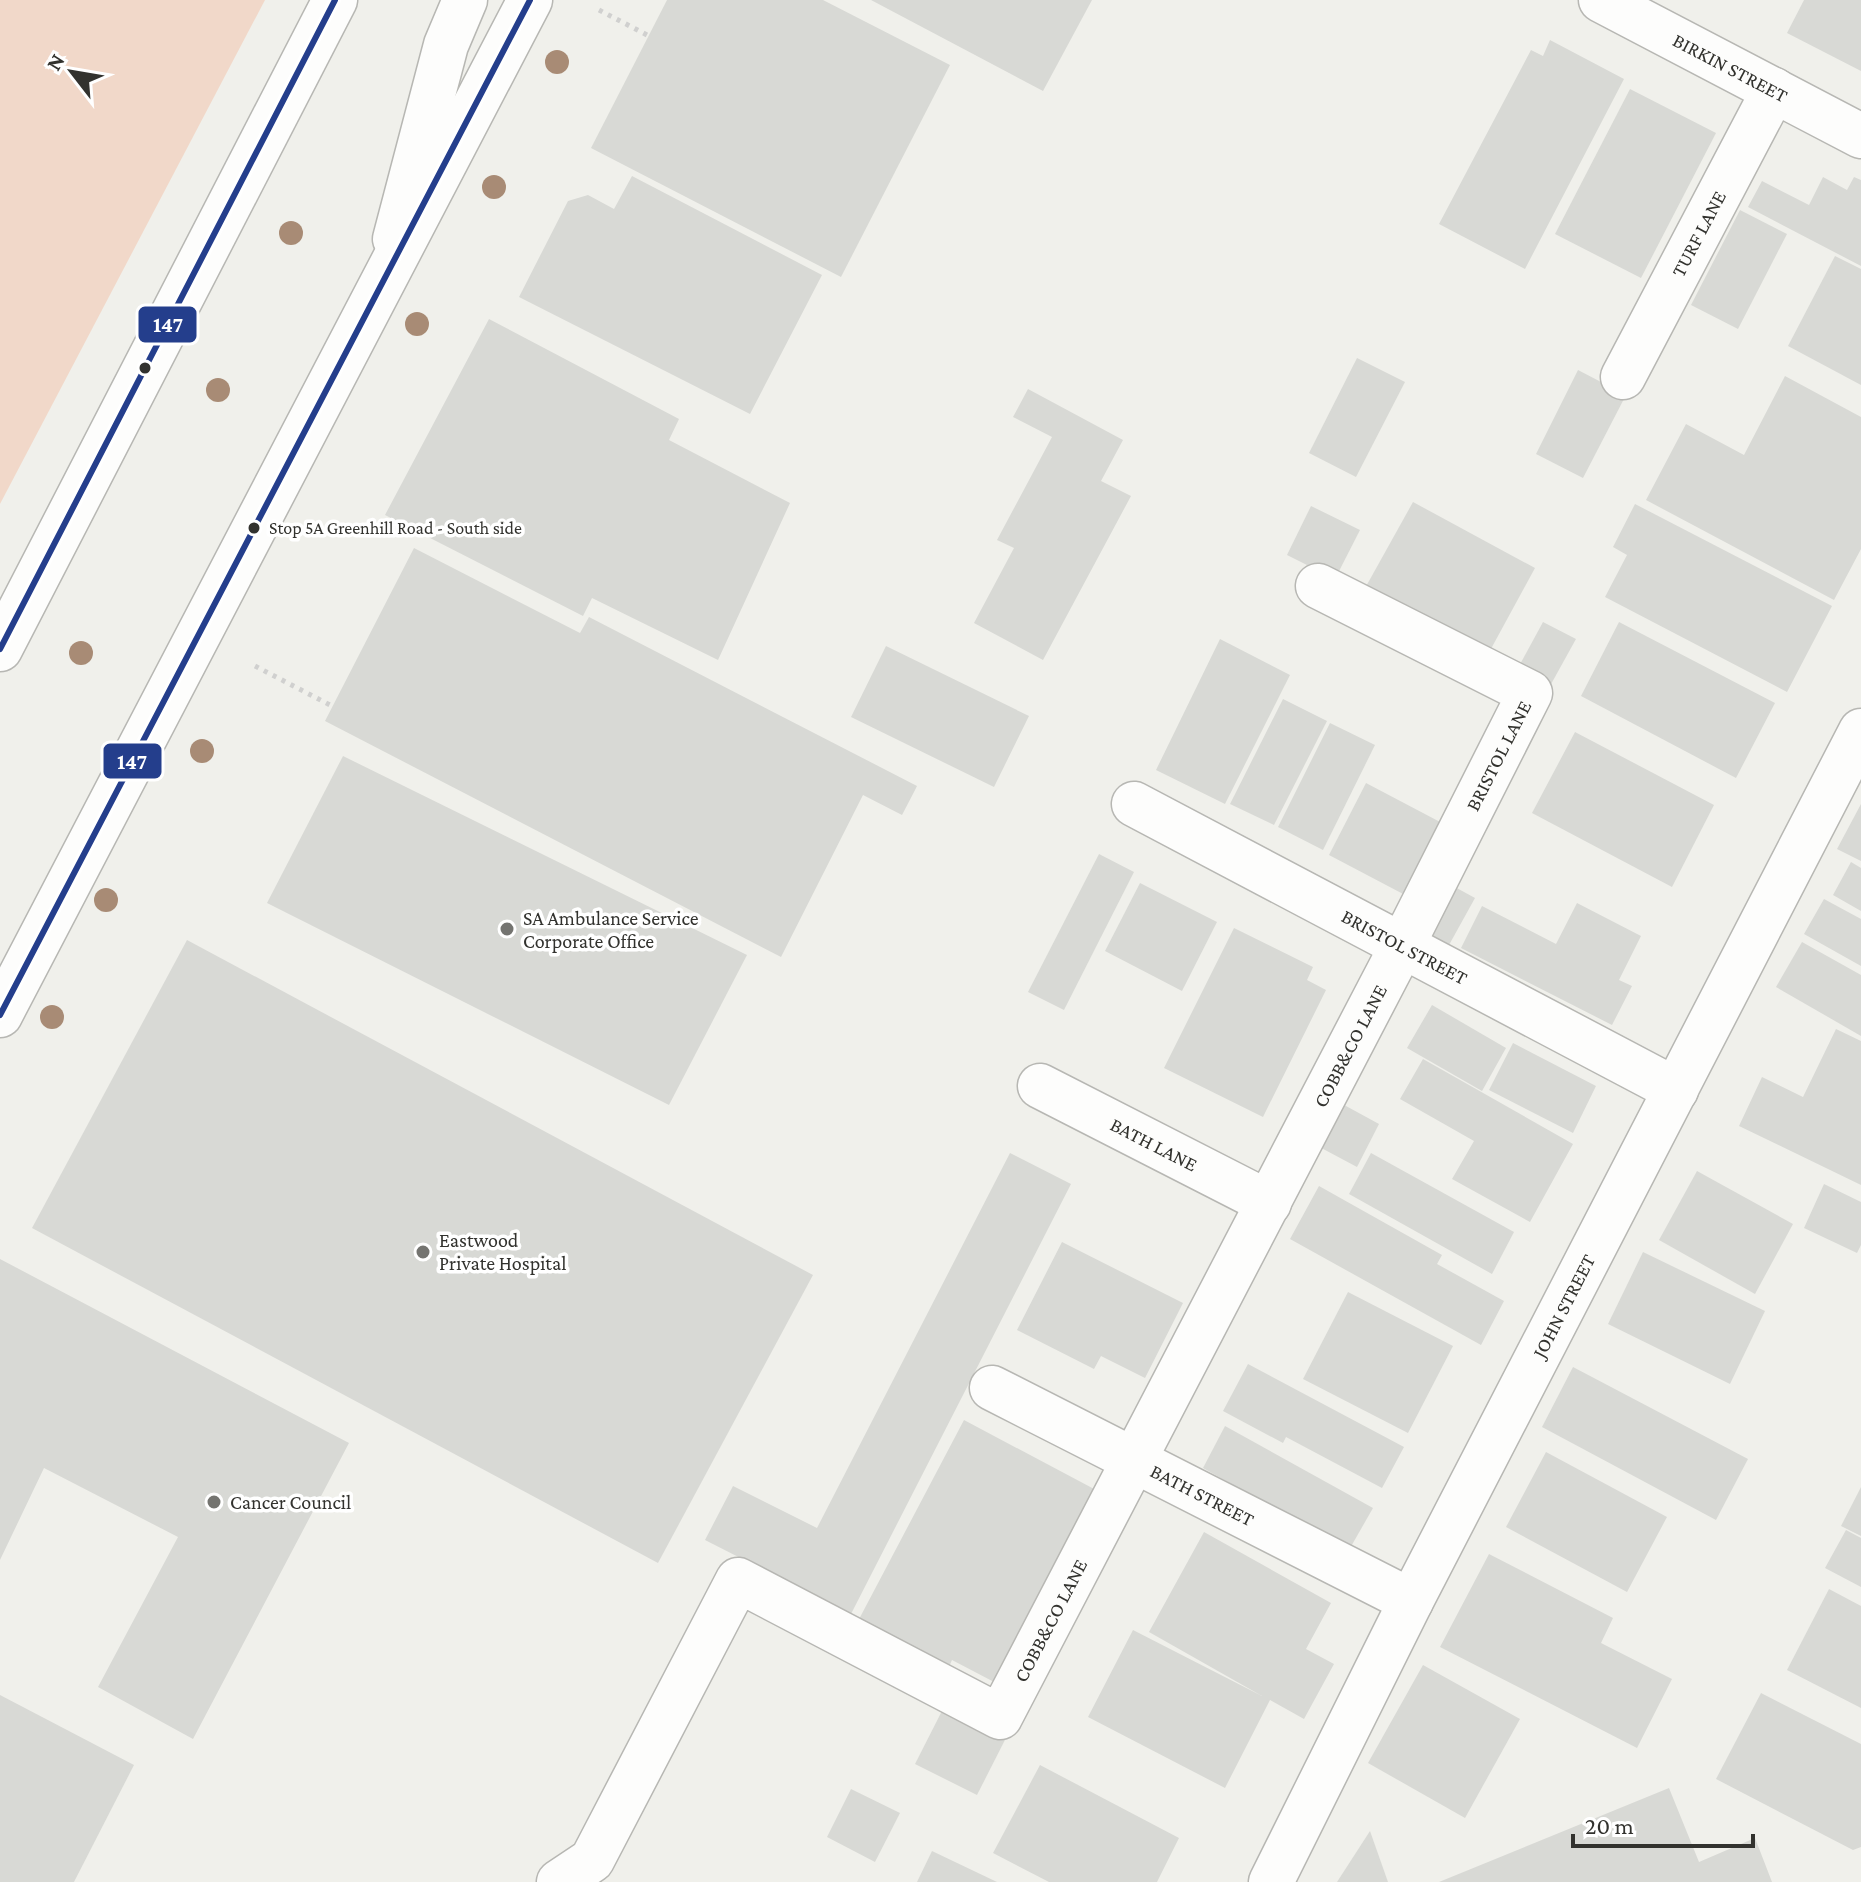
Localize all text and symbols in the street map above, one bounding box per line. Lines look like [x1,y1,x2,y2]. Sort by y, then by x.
street label: BIRKIN STREET [1669,29,1792,107]
north arrow [32,32,112,112]
text: N [41,49,70,75]
street label: TURF LANE [1667,187,1730,280]
line badge: 147 [137,305,198,344]
text: 147 [153,312,183,337]
unlabelled marker [137,360,153,376]
place label: Stop 5A Greenhill Road - South side [269,518,522,538]
marker: Stop 5A Greenhill Road - South side [246,520,262,536]
street label: BRISTOL LANE [1461,697,1535,814]
line badge: 147 [102,742,163,780]
text: 147 [117,749,147,774]
street label: BRISTOL STREET [1338,905,1471,989]
place label: SA Ambulance Service Corporate Office [523,907,699,953]
marker: SA Ambulance Service Corporate Office [498,920,516,938]
street label: COBB&CO LANE [1309,981,1391,1111]
street label: BATH LANE [1107,1113,1201,1176]
place label: Eastwood Private Hospital [439,1229,566,1275]
marker: Eastwood Private Hospital [414,1243,432,1261]
street label: JOHN STREET [1527,1251,1599,1364]
street label: BATH STREET [1147,1460,1258,1530]
place label: Cancer Council [230,1491,351,1513]
marker: Cancer Council [205,1493,223,1511]
street label: COBB&CO LANE [1009,1555,1091,1686]
scale bar [1573,1798,1753,1848]
text: 20 m [1585,1812,1634,1839]

